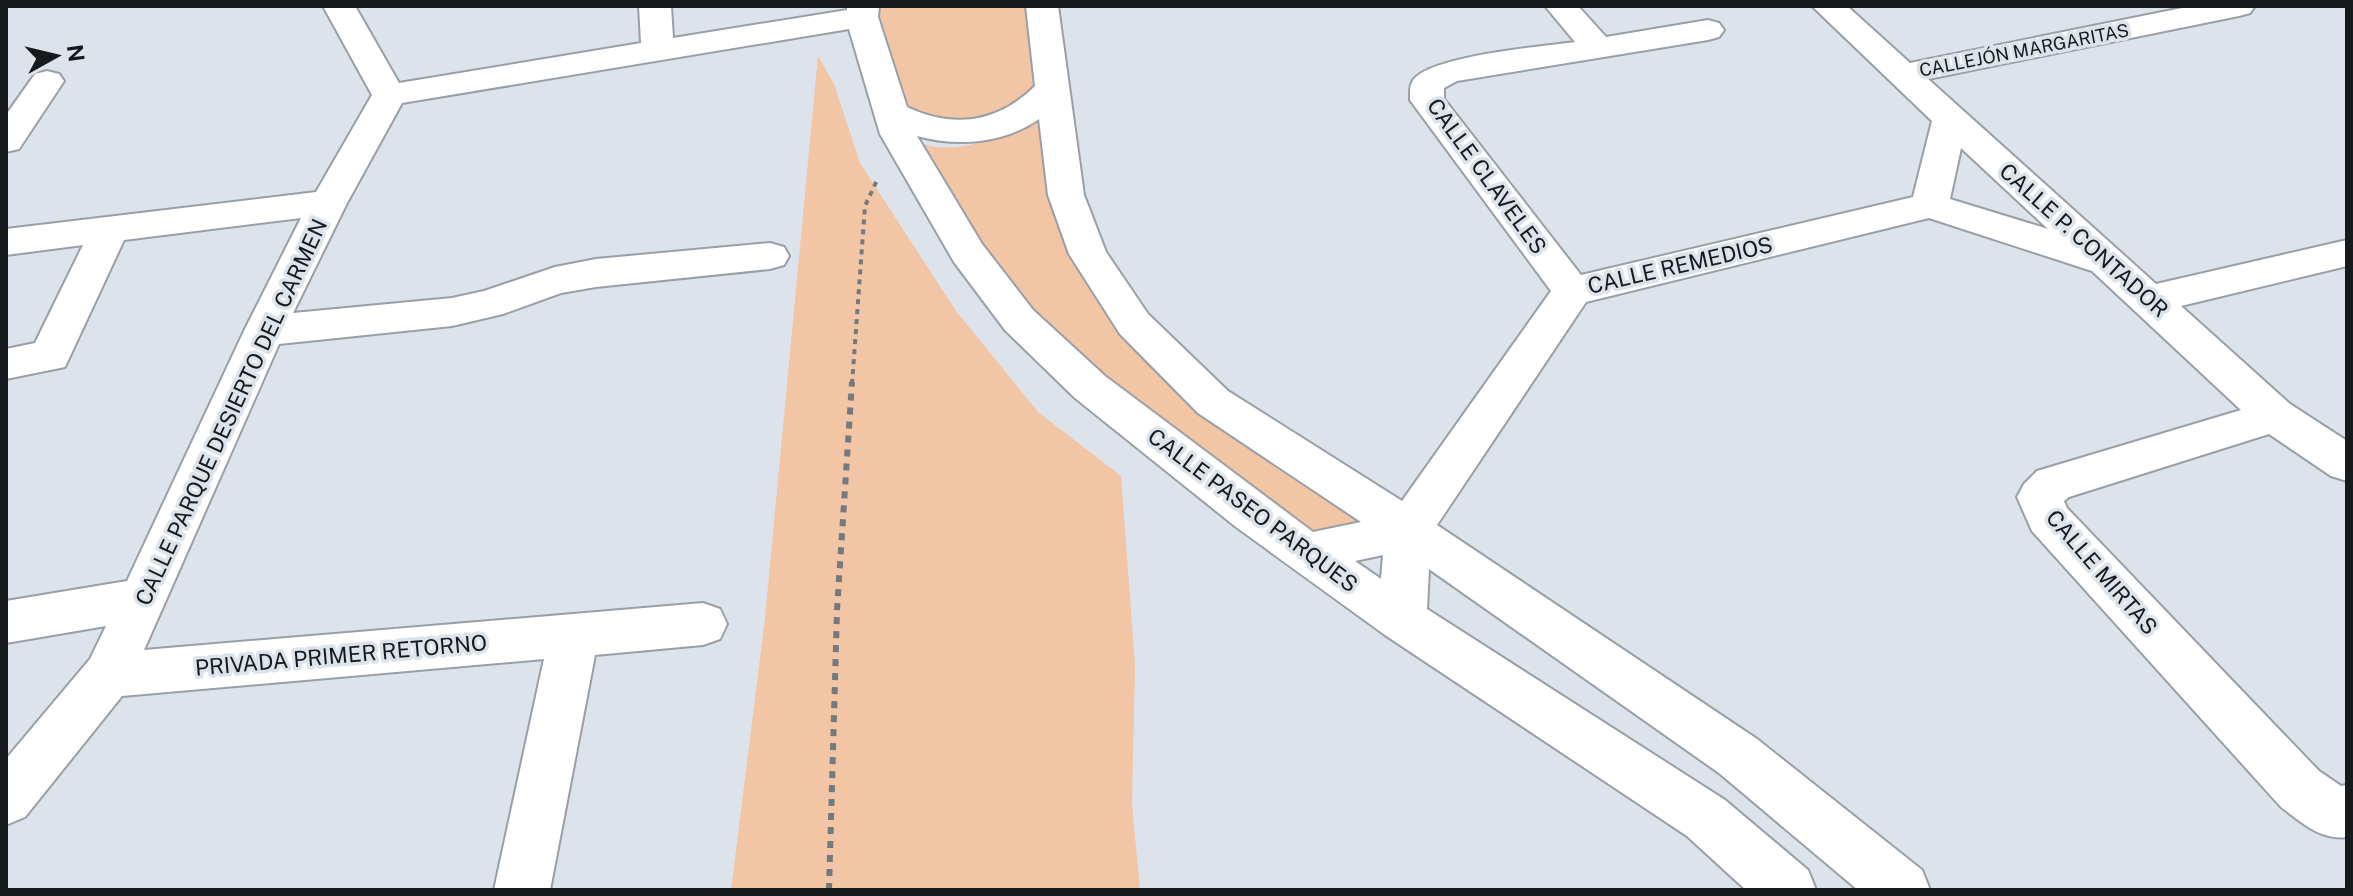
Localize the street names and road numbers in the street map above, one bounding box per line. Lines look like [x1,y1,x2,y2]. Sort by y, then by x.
street label: CALLEJÓN MARGARITAS [1917,18,2131,81]
street label: CALLE CLAVELES [1422,93,1552,259]
street label: CALLE P. CONTADOR [1994,158,2174,322]
street label: CALLE PARQUE DESIERTO DEL CARMEN [130,215,332,609]
street label: CALLE REMEDIOS [1585,231,1775,299]
street label: CALLE PASEO PARQUES [1143,423,1363,597]
street label: CALLE MIRTAS [2041,504,2163,640]
street label: PRIVADA PRIMER RETORNO [194,629,488,681]

